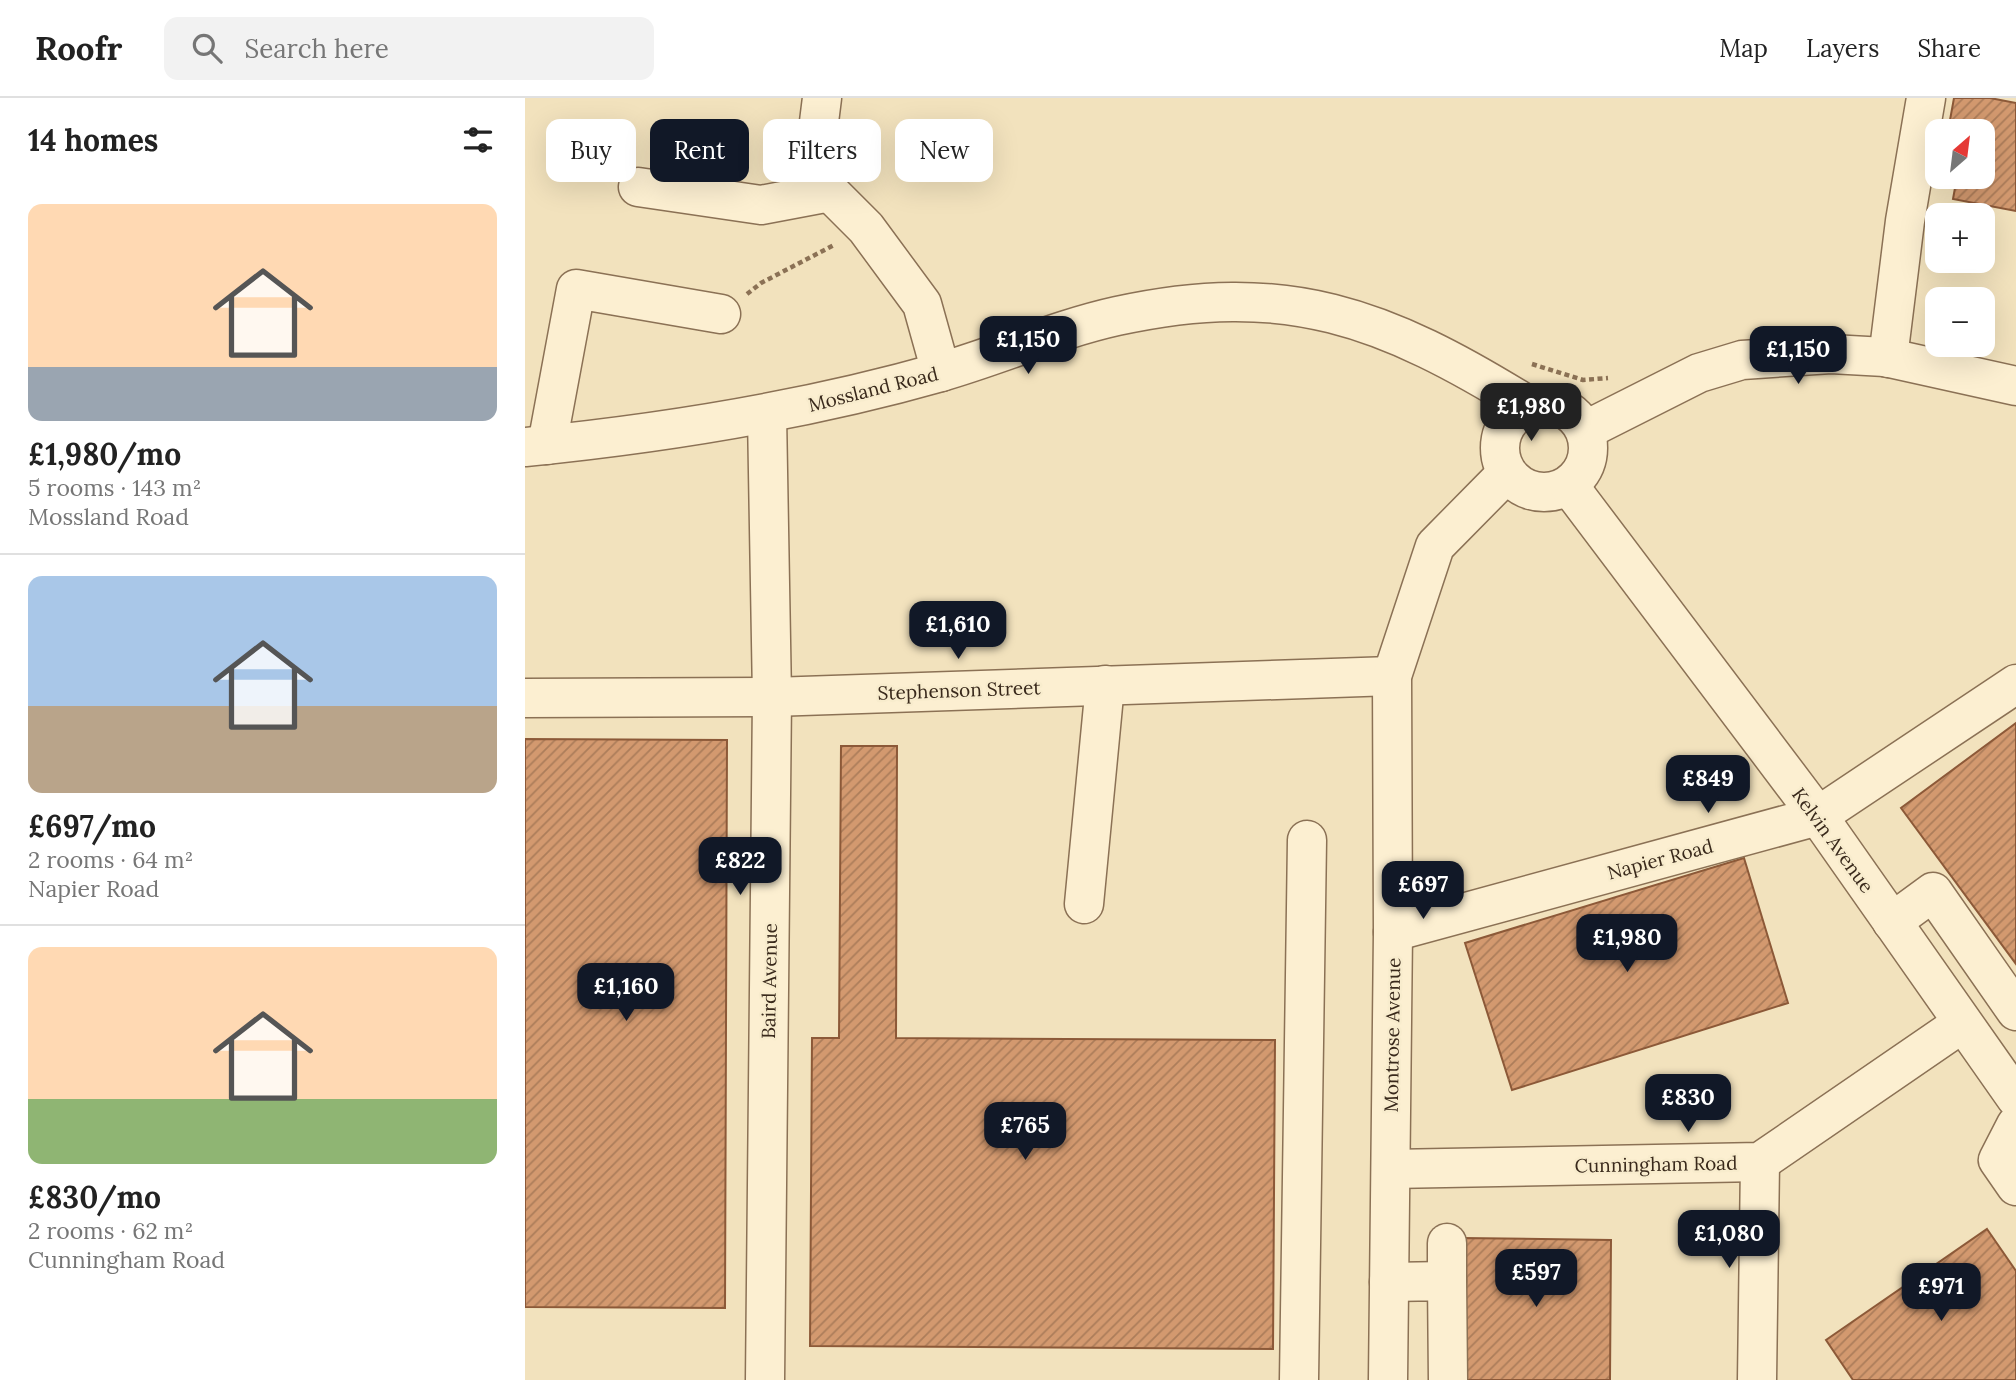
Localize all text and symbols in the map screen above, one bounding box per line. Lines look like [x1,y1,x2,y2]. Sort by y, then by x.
search box [164,17,654,80]
text: Roofr [35,27,122,69]
icon: search [188,29,226,67]
text: Search here [244,32,389,65]
text: Map [1719,33,1768,64]
text: Layers [1806,33,1879,64]
text: Share [1917,33,1981,64]
chip: Buy [546,119,636,182]
chip: Rent [650,119,749,182]
chip: Filters [763,119,881,182]
chip: New [895,119,993,182]
north arrow [1925,119,1995,189]
map controls [1925,119,1995,357]
text: 14 homes [28,121,158,159]
icon: filters [459,121,497,159]
button: + [1925,203,1995,273]
icon: home [200,250,326,376]
button: − [1925,287,1995,357]
pin: £1,150 [971,316,1085,376]
text: £1,150 [996,324,1060,353]
pin: £1,150 [1741,327,1855,386]
text: £1,150 [1766,334,1830,363]
street label: Mossland Road [806,361,940,417]
pin: £1,980 [1474,384,1588,443]
text: £1,980 [1496,391,1566,420]
text: £1,980/mo [28,435,181,473]
text: 5 rooms · 143 m² [28,473,201,502]
text: Mossland Road [28,502,189,531]
pin: £1,610 [901,602,1015,661]
text: £1,610 [925,609,991,638]
icon: home [200,622,326,748]
street label: Stephenson Street [877,675,1042,705]
pin: £849 [1667,756,1749,815]
text: £849 [1682,763,1734,792]
street label: Kelvin Avenue [1787,783,1879,897]
text: £697/mo [28,807,156,845]
street label: Napier Road [1605,833,1715,885]
pin: £822 [699,838,781,897]
text: 2 rooms · 64 m² [28,845,193,874]
text: £822 [715,845,765,874]
pin: £697 [1382,862,1464,921]
text: £697 [1398,869,1448,898]
text: Napier Road [28,874,159,903]
pin: £1,980 [1570,914,1684,974]
text: £1,980 [1592,922,1662,951]
street label: Baird Avenue [756,923,782,1039]
street label: Montrose Avenue [1379,957,1405,1113]
pin: £1,160 [569,964,683,1023]
text: £1,160 [593,971,659,1000]
icon: home [200,993,326,1119]
pin: £830 [1647,1074,1729,1134]
text: £830 [1661,1082,1715,1111]
pin: £765 [984,1102,1066,1162]
text: £765 [1000,1110,1050,1139]
street label: Cunningham Road [1574,1151,1738,1177]
text: £830/mo [28,1178,161,1216]
pin: £1,080 [1672,1210,1786,1270]
text: 2 rooms · 62 m² [28,1216,193,1245]
text: £1,080 [1694,1218,1764,1247]
text: Cunningham Road [28,1245,225,1274]
pin: £597 [1495,1250,1577,1309]
text: £597 [1511,1257,1561,1286]
pin: £971 [1900,1264,1982,1323]
text: £971 [1918,1271,1964,1300]

